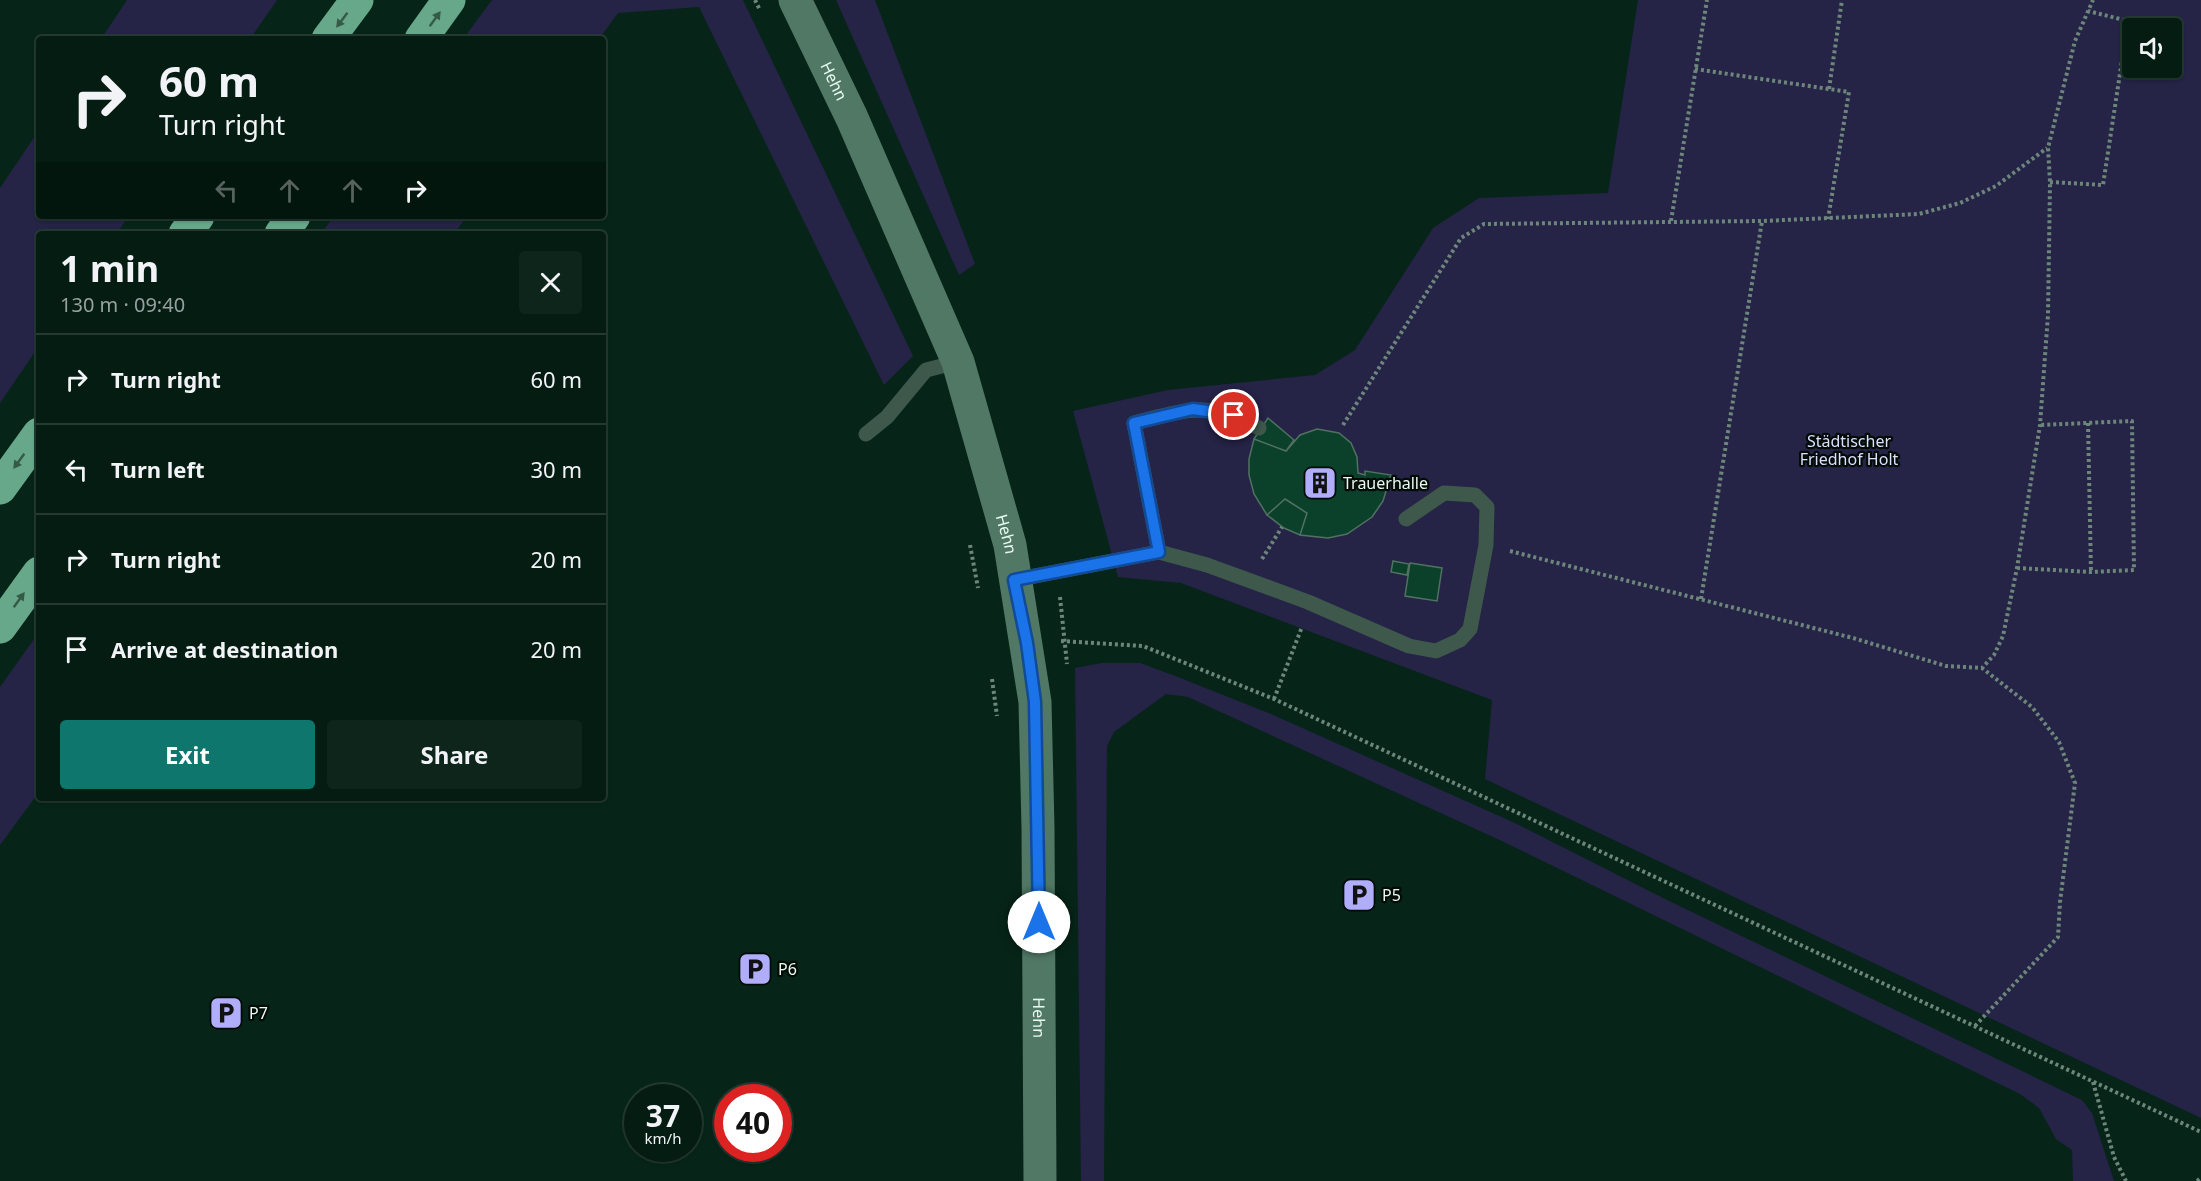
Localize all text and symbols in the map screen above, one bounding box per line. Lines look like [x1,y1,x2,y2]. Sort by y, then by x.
one-way arrow [336,11,348,27]
one-way arrow [429,12,441,28]
map controls [2122,18,2182,78]
button: sound [2122,18,2182,78]
text: 60 m [159,52,259,109]
street label: Hehn [815,58,853,104]
icon: right [60,60,138,138]
text: Turn right [159,106,285,143]
icon: left [210,174,243,207]
icon: ahead [273,174,306,207]
icon: ahead [336,174,369,207]
icon: right [399,174,432,207]
text: 1 min [60,244,159,293]
button: close [519,251,582,314]
text: 130 m · 09:40 [60,291,185,318]
icon: right [60,363,93,396]
text: Turn right [111,364,221,394]
text: 60 m [531,364,582,394]
pin [1208,389,1259,440]
icon: arrive [1217,398,1250,431]
park label: Städtischer Friedhof Holt [1800,430,1899,470]
one-way arrow [14,453,26,468]
icon: left [60,453,93,486]
text: Turn left [111,454,205,484]
text: 30 m [531,454,582,484]
building icon: Trauerhalle [1302,465,1338,501]
place label: Trauerhalle [1343,472,1428,494]
street label: Hehn [991,512,1022,556]
icon: right [60,543,93,576]
text: Turn right [111,544,221,574]
text: 20 m [531,544,582,574]
one-way arrow [13,593,25,608]
icon: arrive [60,633,93,666]
text: Arrive at destination [111,634,338,664]
text: 20 m [531,634,582,664]
button: Exit [60,720,315,789]
button: Share [327,720,582,789]
parking icon: P5 [1341,877,1377,913]
place label: P5 [1382,884,1401,906]
position arrow [1007,890,1071,954]
parking icon: P6 [737,951,773,987]
place label: P6 [778,958,797,980]
parking icon: P7 [208,995,244,1031]
street label: Hehn [1028,997,1050,1038]
place label: P7 [249,1002,268,1024]
speed limit sign: 40 [714,1084,792,1162]
text: 37 [646,1095,680,1136]
text: km/h [645,1128,681,1148]

